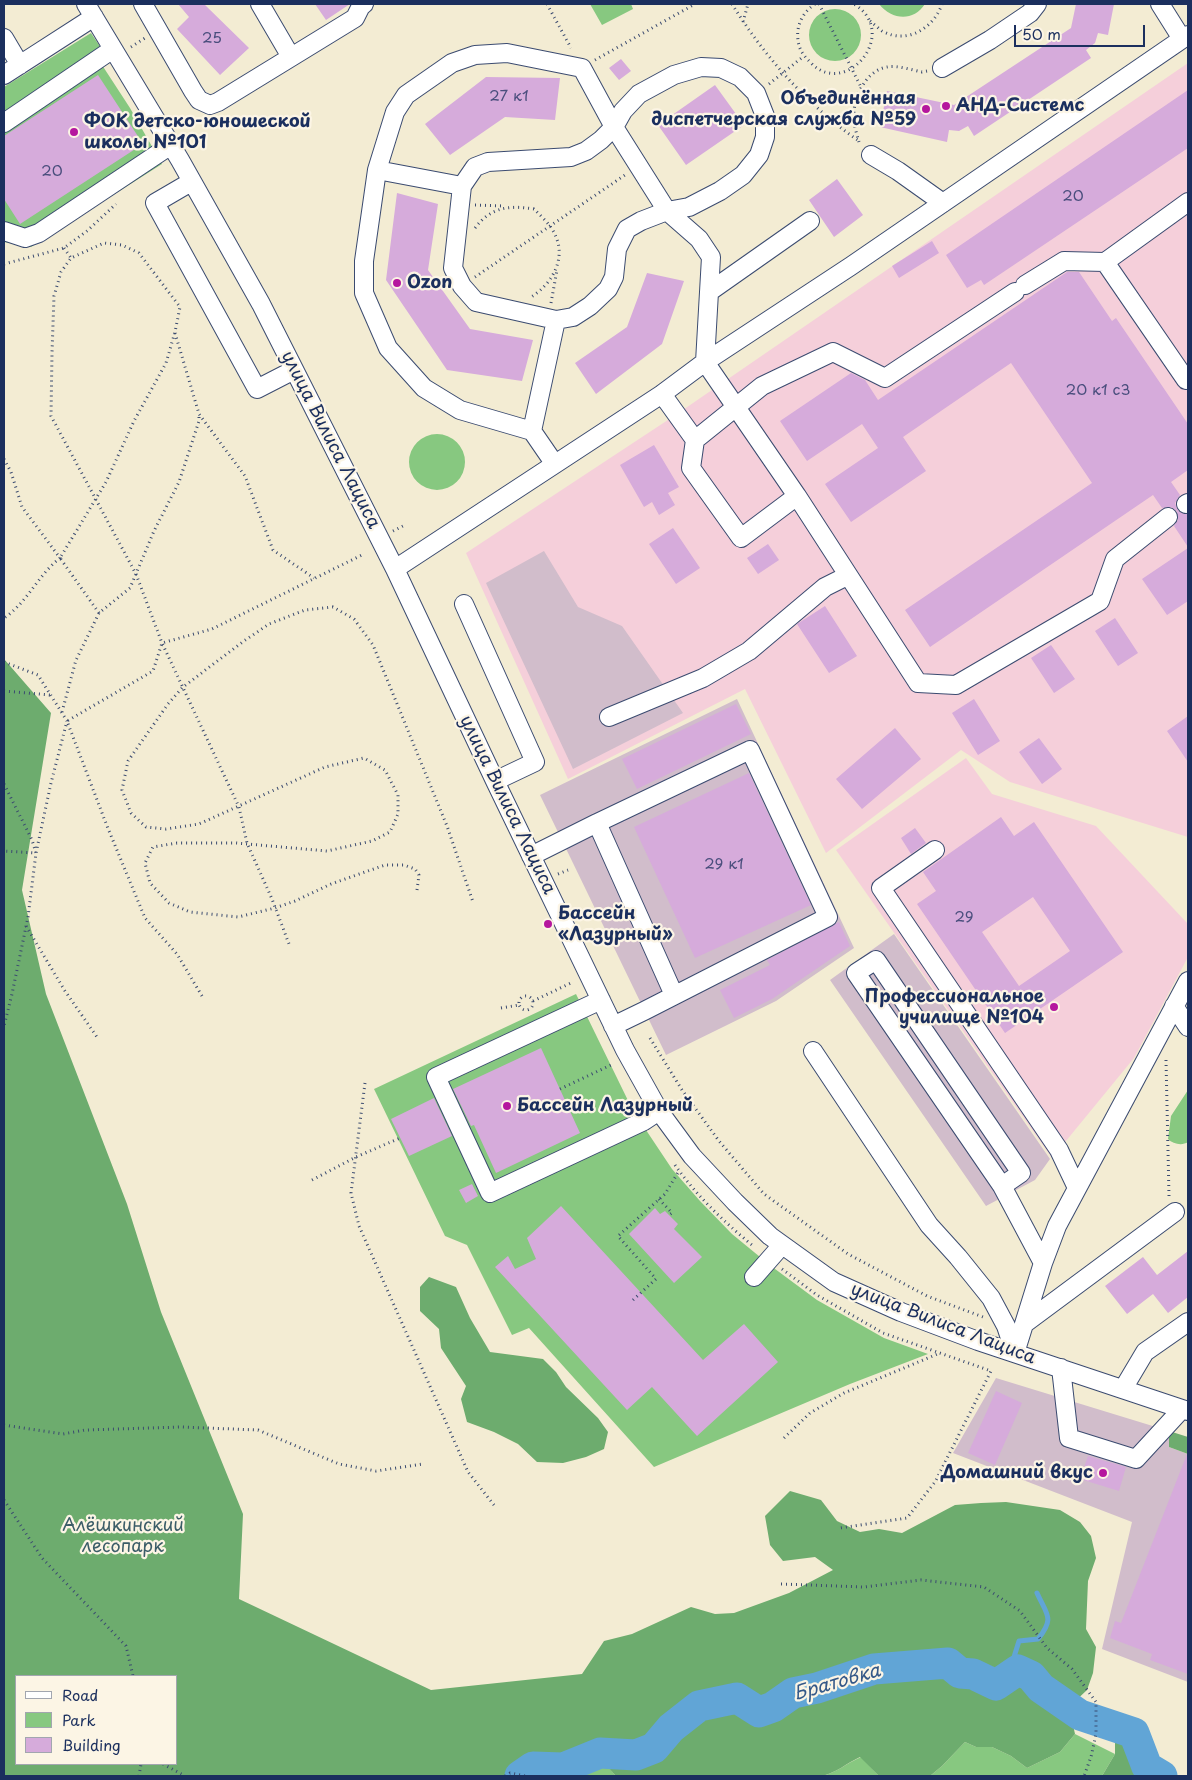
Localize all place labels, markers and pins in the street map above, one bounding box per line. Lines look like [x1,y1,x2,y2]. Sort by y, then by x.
place label: Объединённая диспетчерская служба №59 [651,88,916,130]
place label: АНД-Системс [956,95,1085,117]
marker: АНД-Системс [940,100,952,112]
marker: Объединённая диспетчерская служба №59 [920,103,932,115]
place label: ФОК детско-юношеской школы №101 [84,111,311,154]
marker: ФОК детско-юношеской школы №101 [68,126,80,138]
place label: Ozon [407,272,452,294]
marker: Ozon [391,277,403,289]
place label: Бассейн «Лазурный» [558,903,673,946]
marker: Бассейн «Лазурный» [542,918,554,930]
place label: Профессиональное училище №104 [865,986,1044,1028]
marker: Профессиональное училище №104 [1048,1001,1060,1013]
place label: Бассейн Лазурный [517,1095,693,1117]
marker: Бассейн Лазурный [501,1100,513,1112]
place label: Домашний вкус [941,1462,1093,1484]
marker: Домашний вкус [1097,1467,1109,1479]

